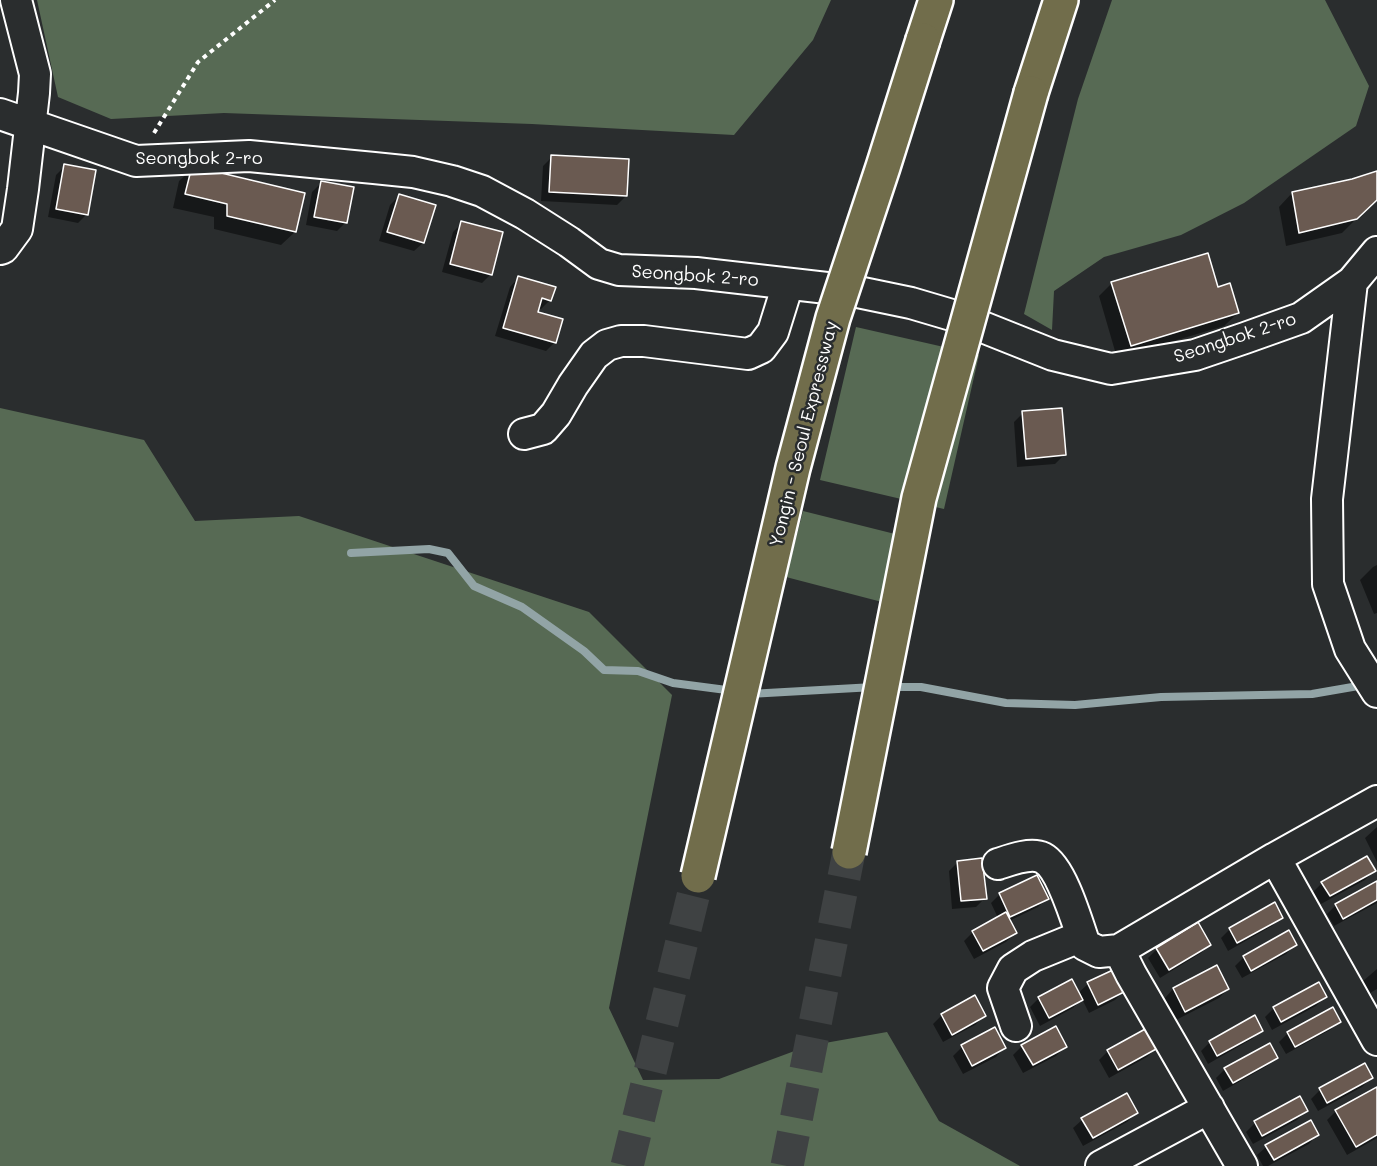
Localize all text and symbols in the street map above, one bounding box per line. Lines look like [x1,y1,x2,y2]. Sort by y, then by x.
street label: Seongbok 2-ro [135,147,263,169]
street label: Seongbok 2-ro [631,261,759,291]
street label: Seongbok 2-ro [1171,308,1299,368]
street label: Yongin - Seoul Expressway [765,319,843,549]

